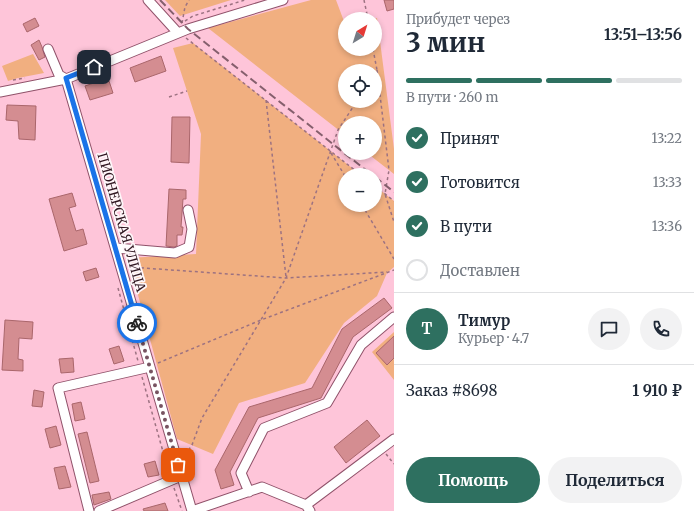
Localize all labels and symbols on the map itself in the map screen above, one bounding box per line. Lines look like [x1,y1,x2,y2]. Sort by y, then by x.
north arrow [338,12,382,56]
pin [77,50,111,84]
street label: ПИОНЕРСКАЯ УЛИЦА [94,151,150,294]
courier [117,303,157,343]
pin [161,448,195,482]

